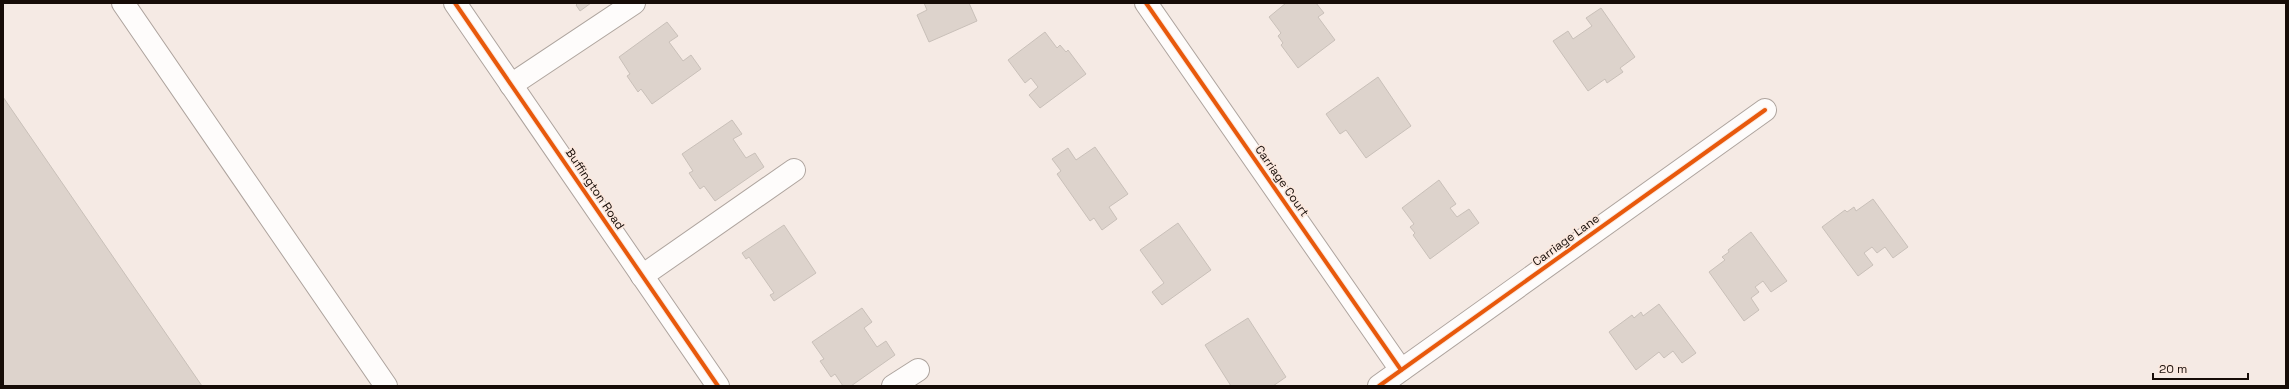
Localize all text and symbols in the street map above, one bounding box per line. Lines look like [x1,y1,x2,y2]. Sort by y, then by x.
street label: Carriage Court [1251,142,1313,220]
street label: Buffington Road [562,145,628,233]
street label: Carriage Lane [1529,210,1603,270]
scale bar [2153,355,2248,381]
text: 20 m [2159,361,2187,377]

